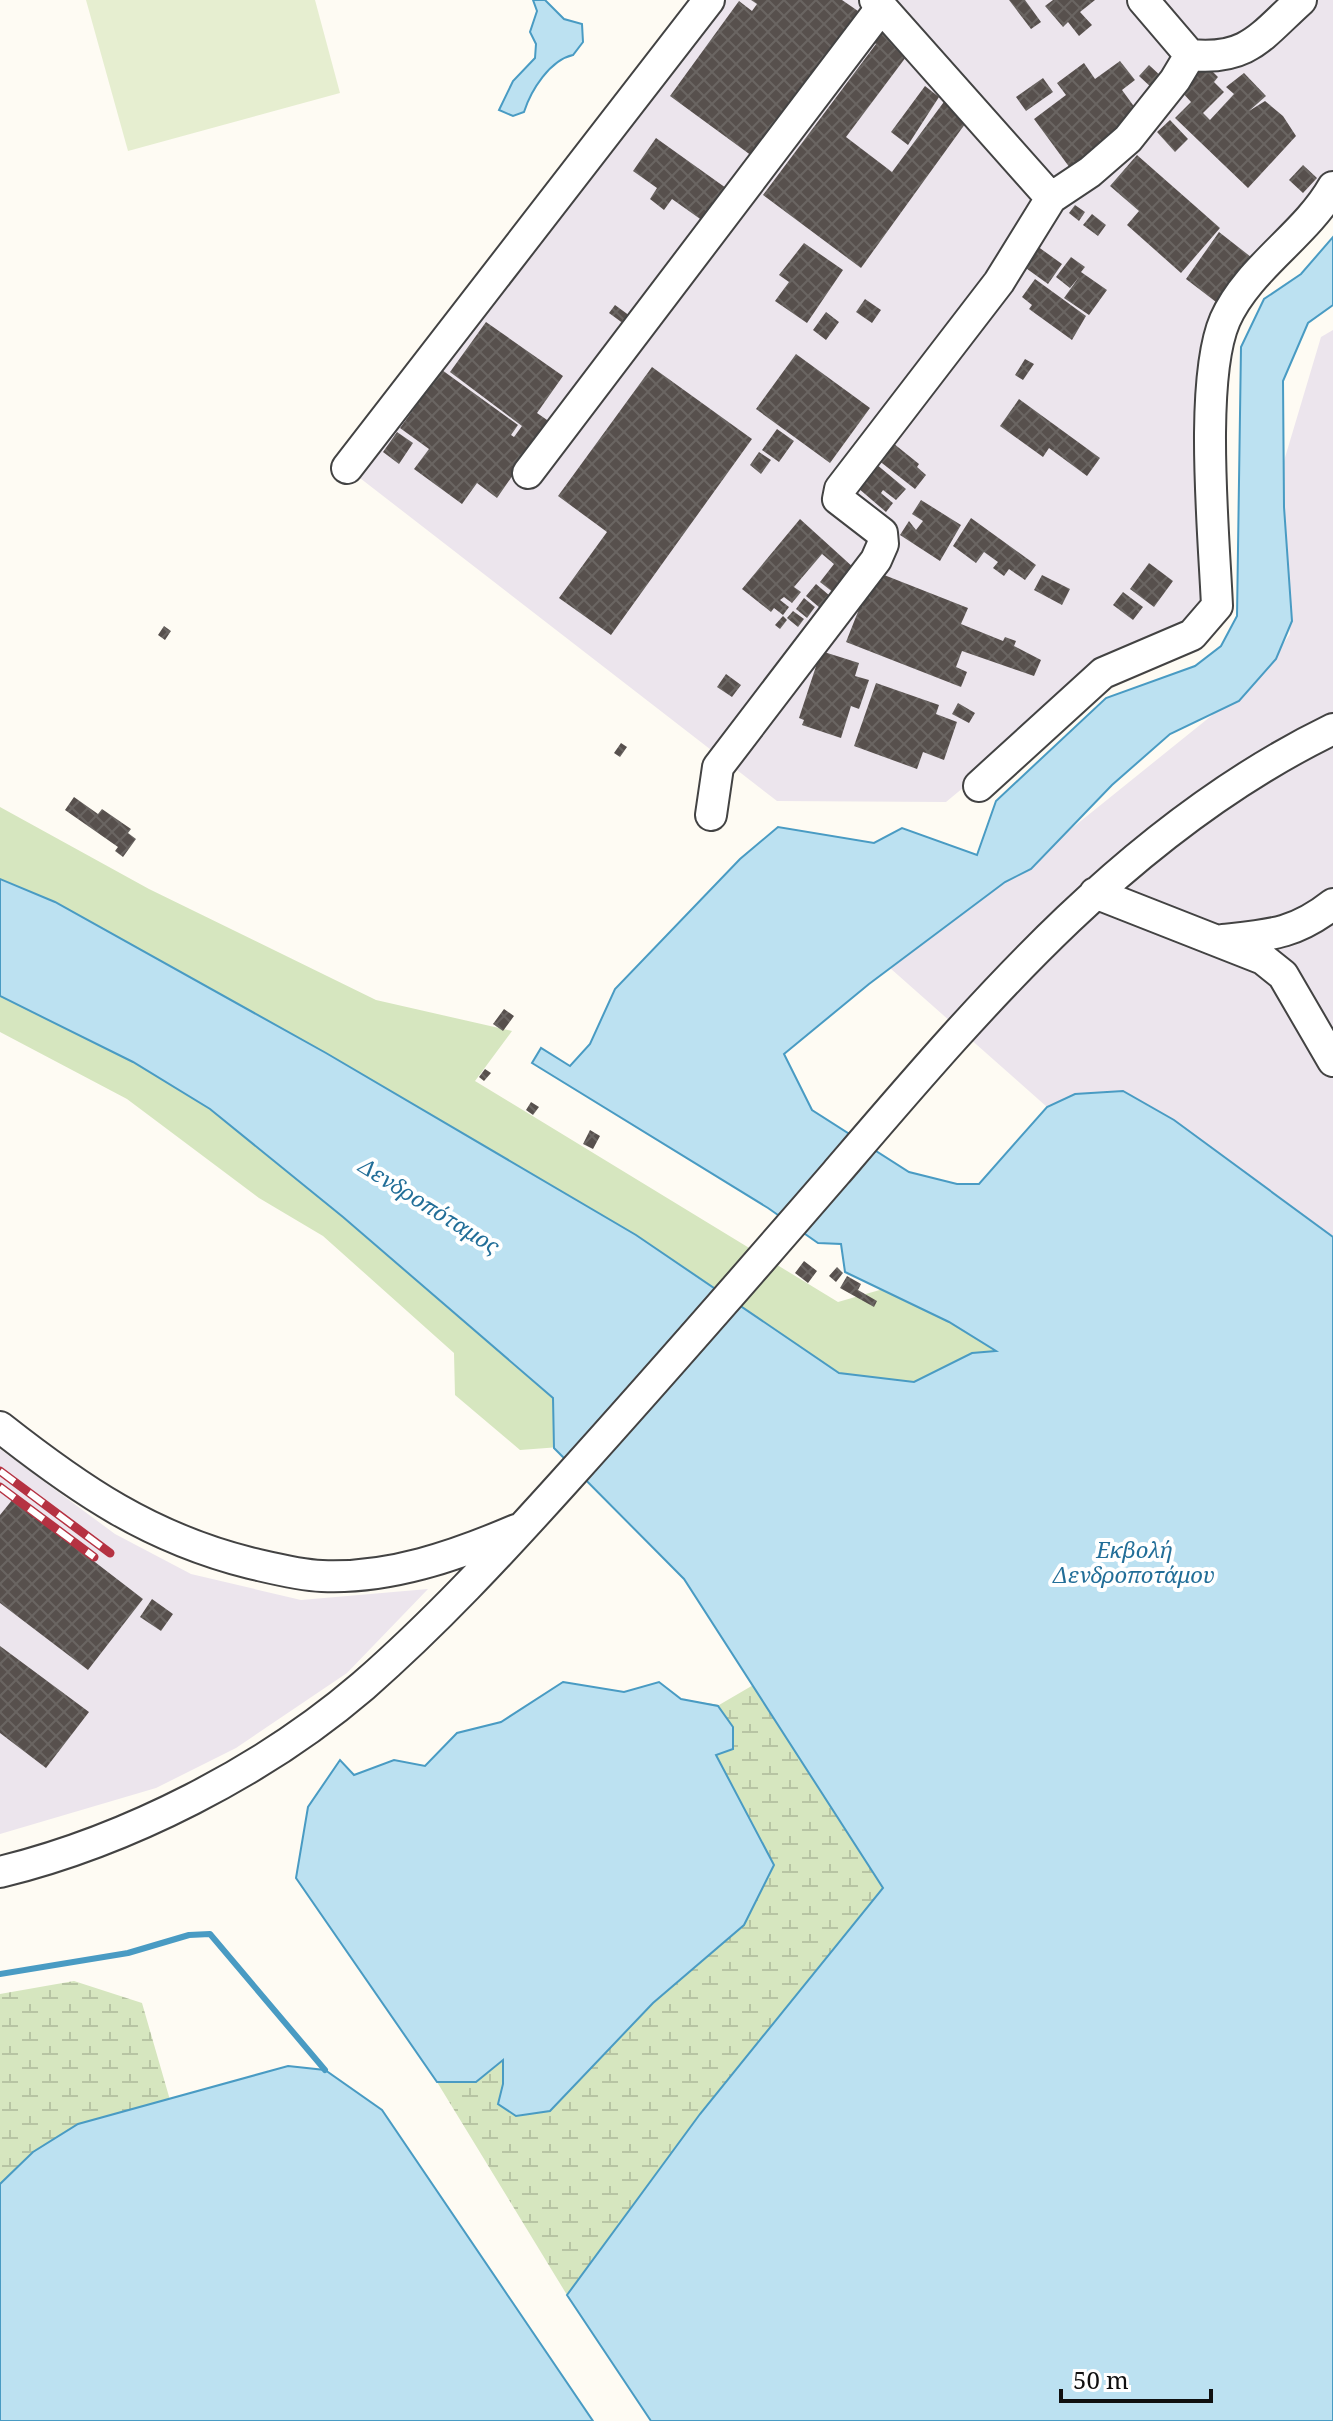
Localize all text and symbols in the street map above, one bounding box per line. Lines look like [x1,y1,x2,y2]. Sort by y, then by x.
water label: Δενδροπόταμος [352,1149,506,1260]
water label: Εκβολή Δενδροποτάμου [1051,1534,1215,1589]
scale bar [1061,2353,1211,2403]
text: 50 m [1073,2363,1129,2396]

